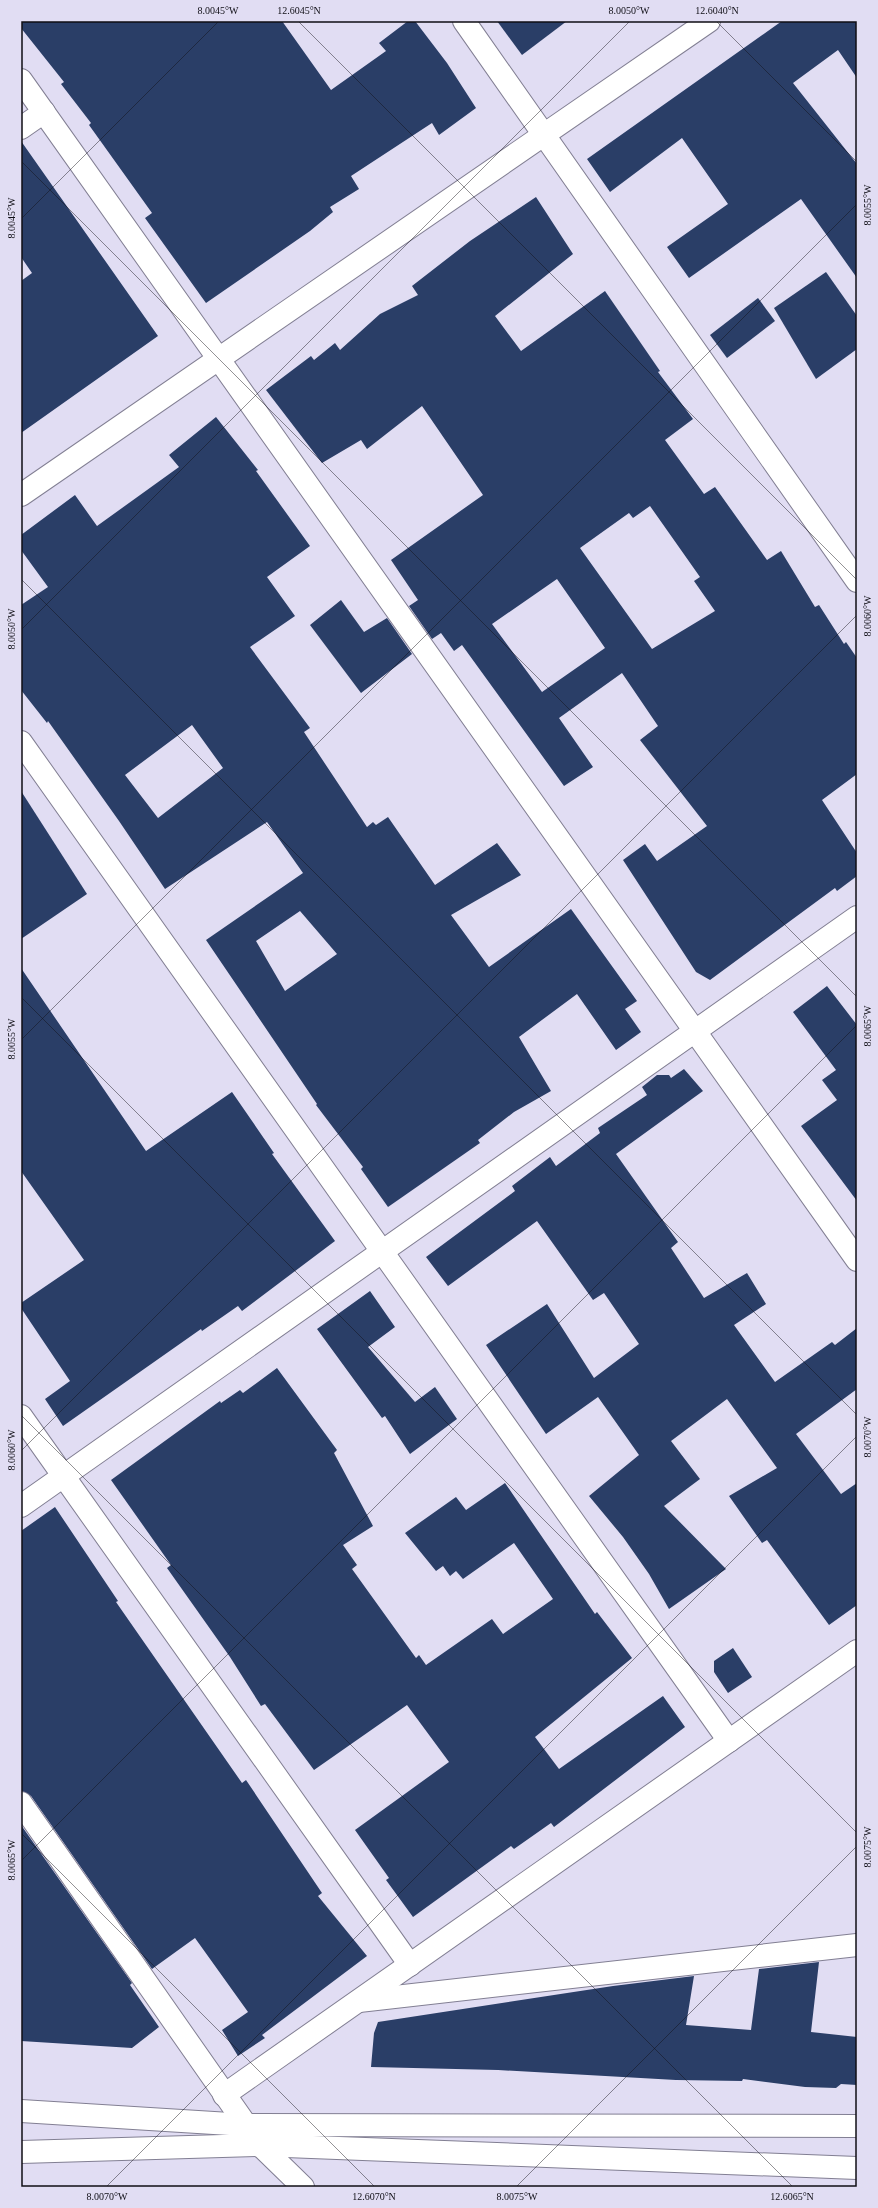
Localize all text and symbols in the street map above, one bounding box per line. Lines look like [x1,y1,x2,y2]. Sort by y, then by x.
text: 8.0045°W [198,5,239,16]
text: 12.6045°N [277,5,321,16]
text: 8.0050°W [609,5,650,16]
text: 12.6040°N [695,5,739,16]
text: 8.0055°W [862,184,873,225]
text: 8.0045°W [6,197,17,238]
text: 8.0060°W [862,595,873,636]
text: 8.0050°W [6,608,17,649]
text: 8.0065°W [862,1005,873,1046]
text: 8.0055°W [6,1018,17,1059]
text: 8.0070°W [862,1416,873,1457]
text: 8.0060°W [6,1429,17,1470]
text: 8.0075°W [862,1826,873,1867]
text: 8.0065°W [6,1839,17,1880]
text: 8.0070°W [87,2191,128,2202]
text: 12.6070°N [352,2191,396,2202]
text: 8.0075°W [497,2191,538,2202]
text: 12.6065°N [770,2191,814,2202]

